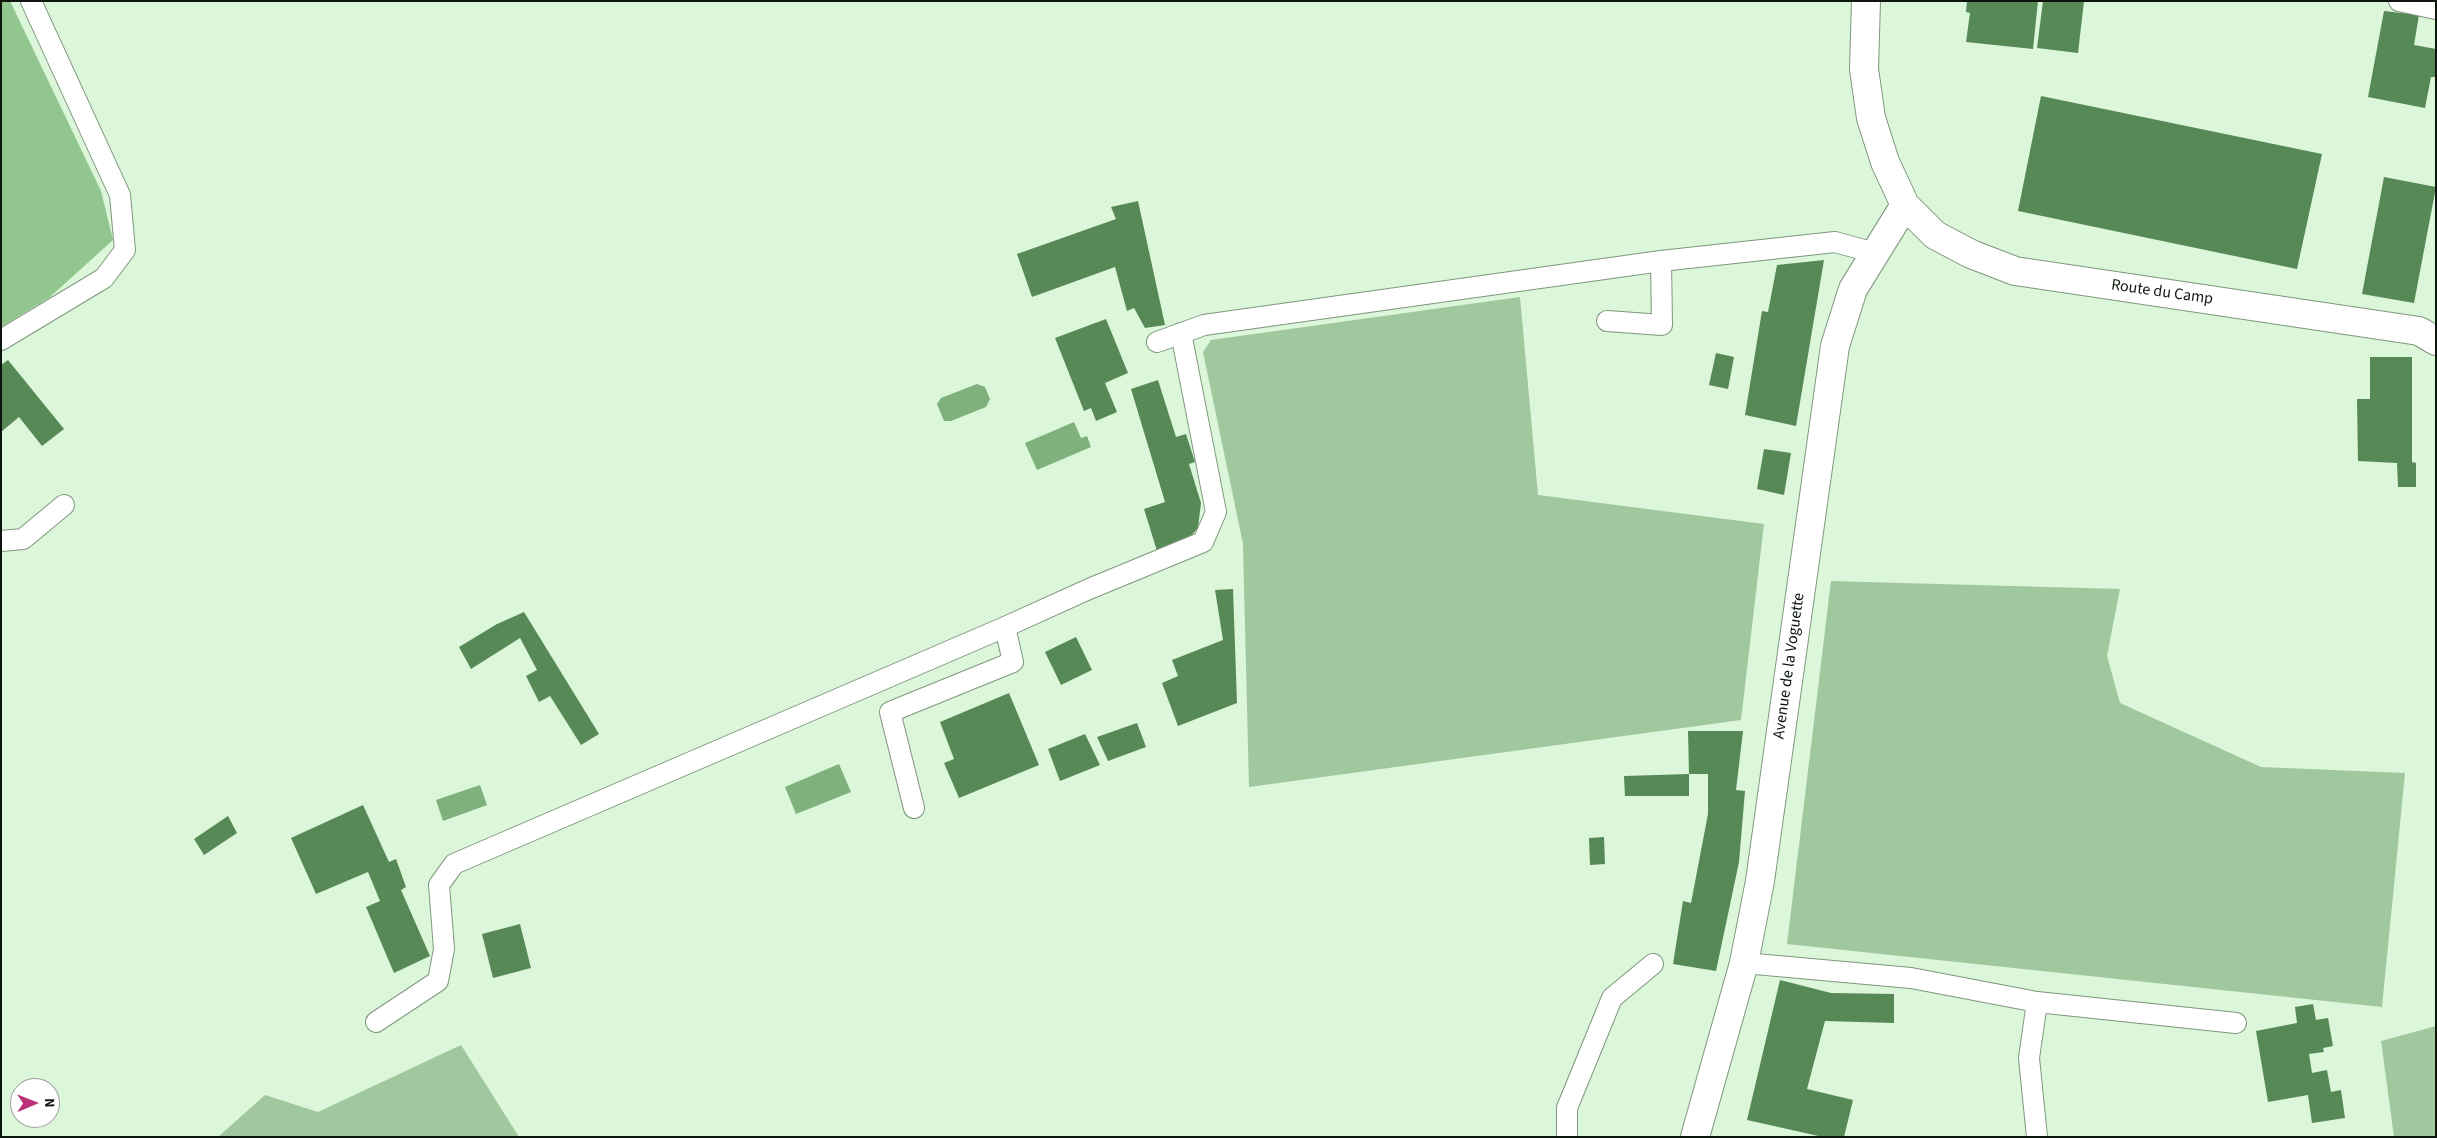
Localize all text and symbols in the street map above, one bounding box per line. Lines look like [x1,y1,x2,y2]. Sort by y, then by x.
street label: Route du Camp [2110,276,2214,310]
street label: Avenue de la Voguette [1770,592,1810,740]
north arrow [10,1078,60,1128]
text: N [39,1098,59,1108]

